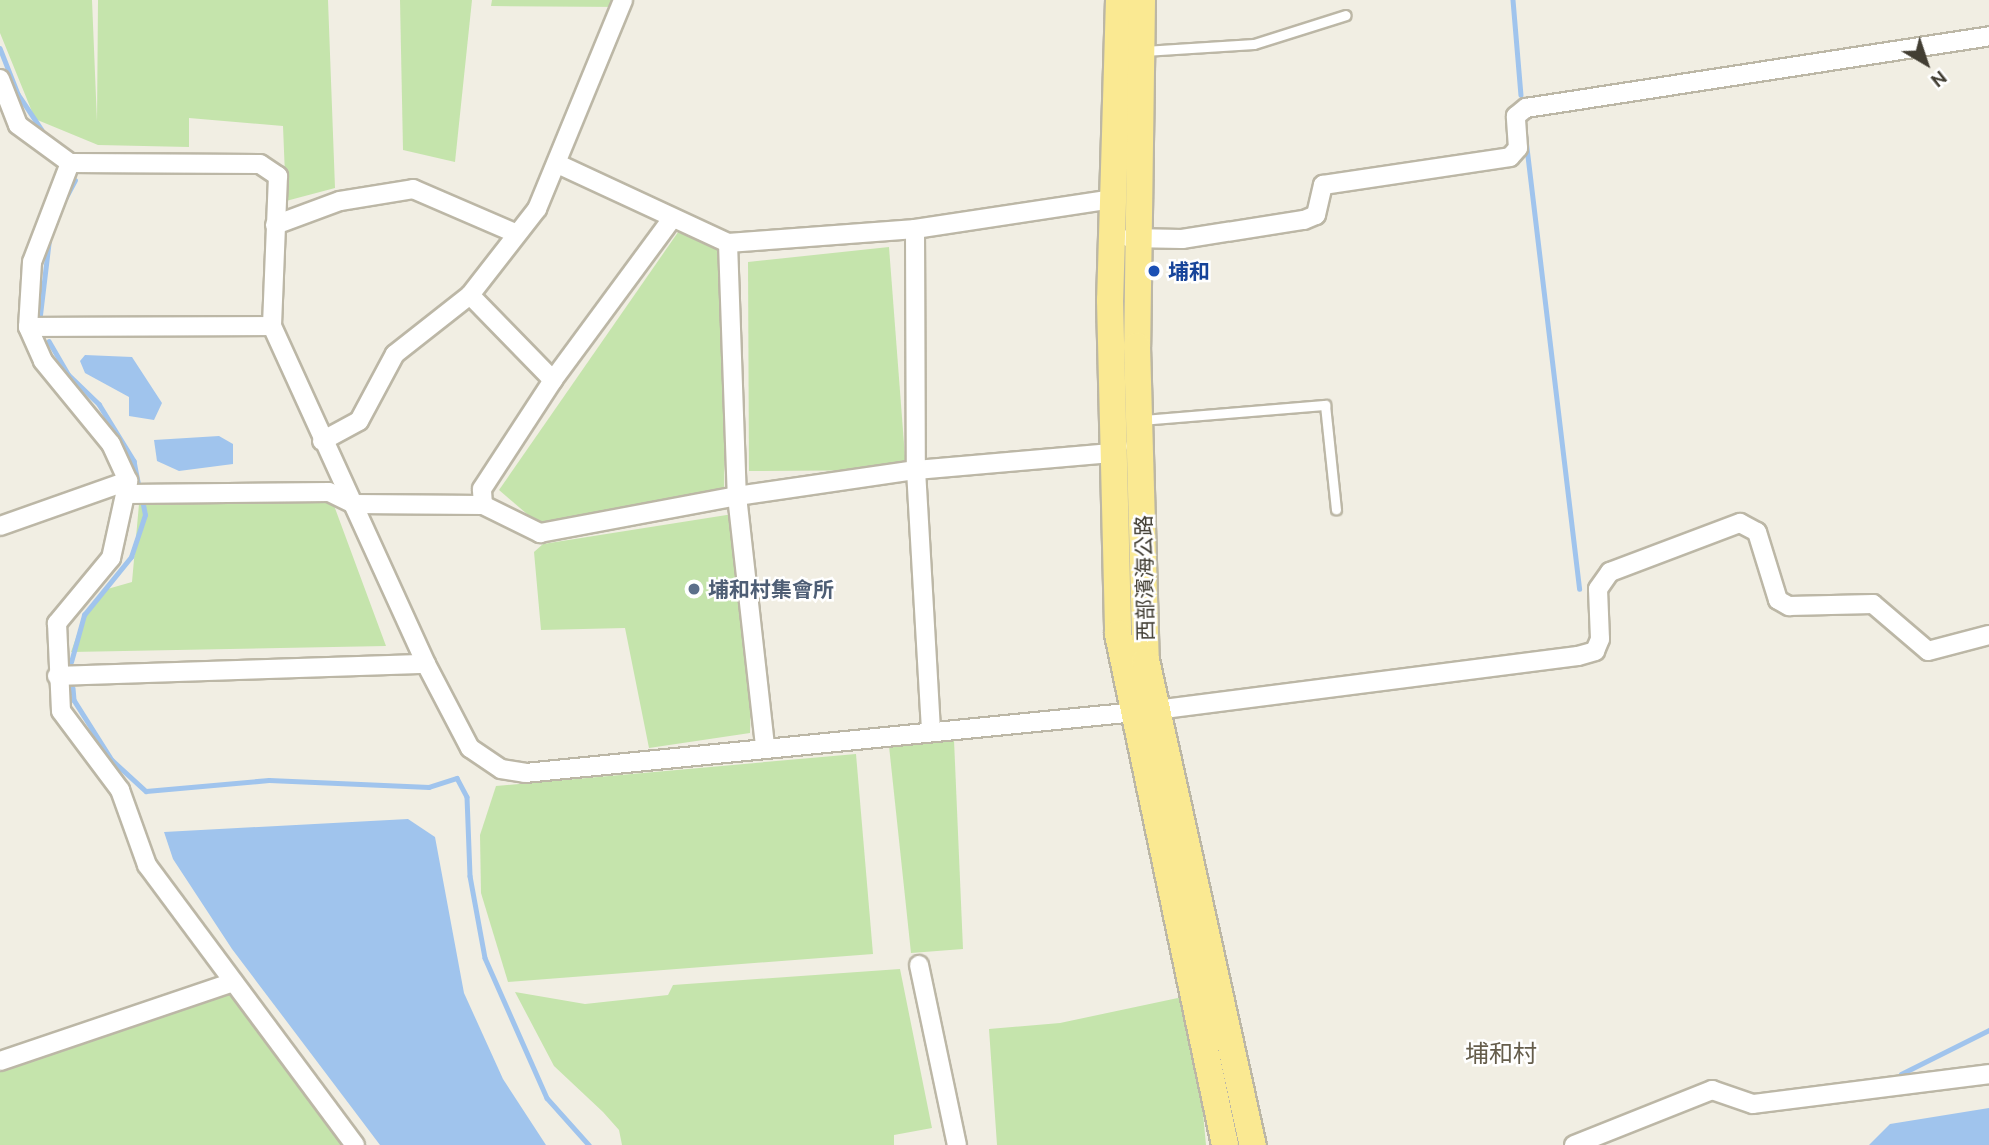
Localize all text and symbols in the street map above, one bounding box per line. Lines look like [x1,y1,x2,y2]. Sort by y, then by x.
north arrow [1891,28,1961,98]
text: N [1927,66,1952,92]
place label: 埔和 [1168,258,1210,284]
marker: 埔和 [1146,263,1162,279]
street label: 西部濱海公路 [1130,515,1158,641]
place label: 埔和村集會所 [708,576,834,602]
marker: 埔和村集會所 [686,581,702,597]
district label: 埔和村 [1465,1040,1537,1068]

